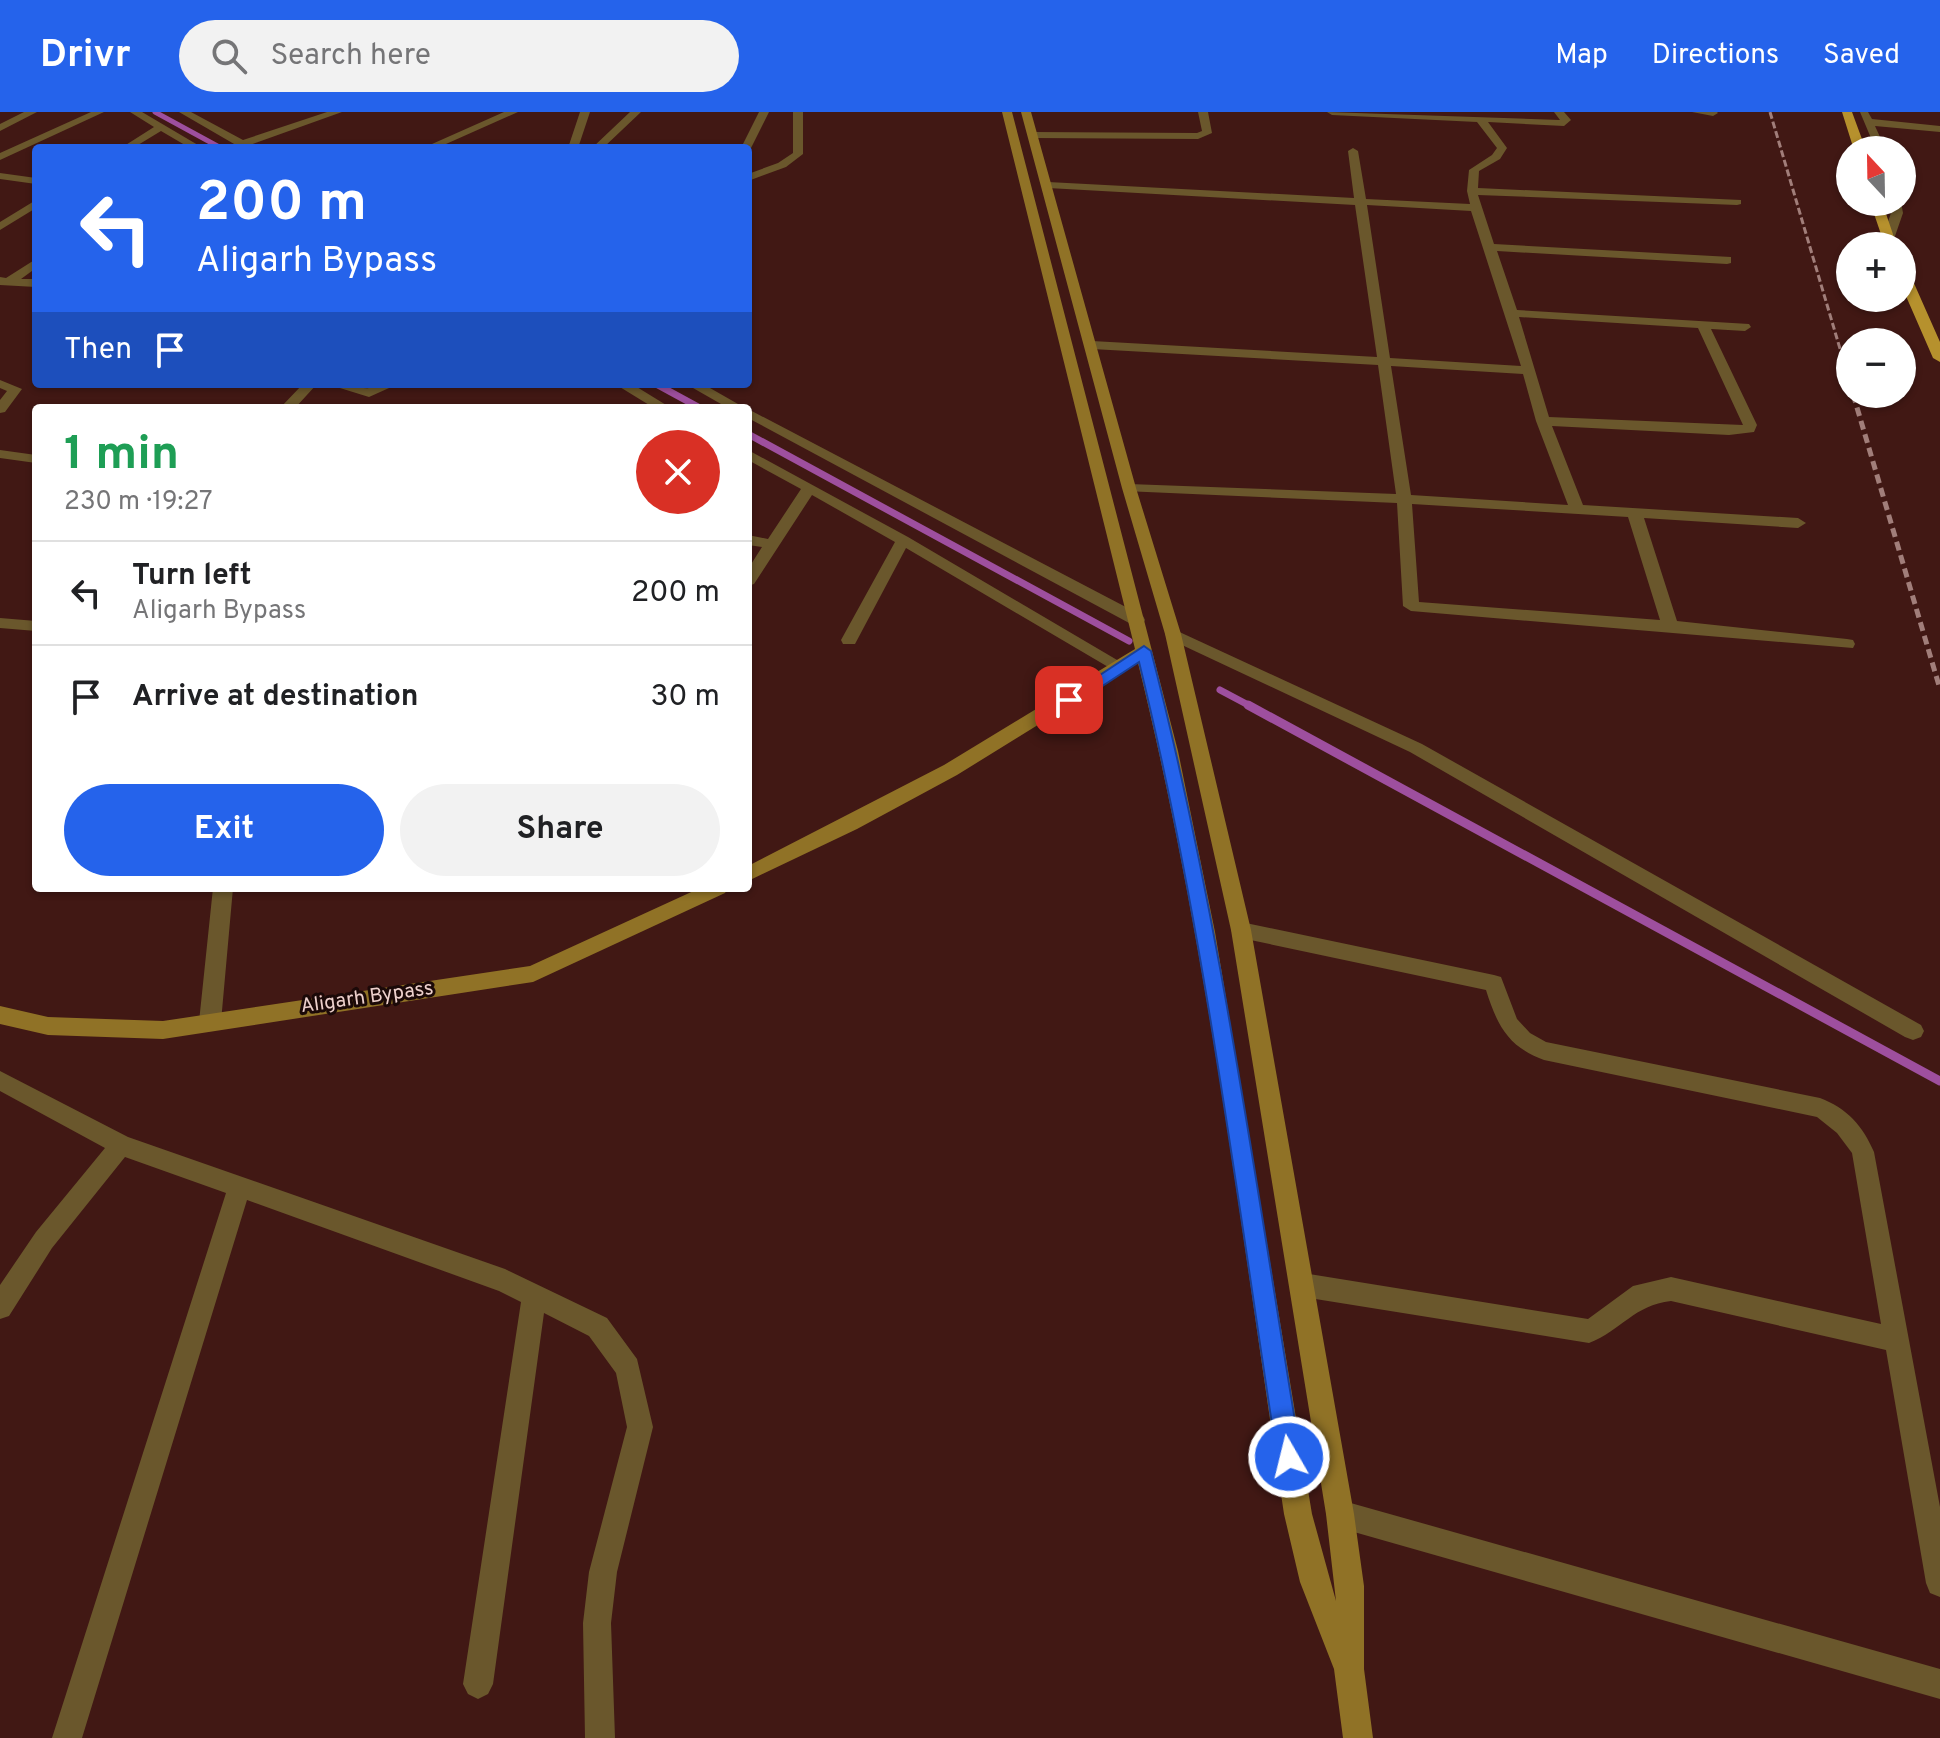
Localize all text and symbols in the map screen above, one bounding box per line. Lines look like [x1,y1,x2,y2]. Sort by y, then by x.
search box [179,20,739,92]
text: Drivr [40,32,131,81]
icon: search [207,34,251,78]
text: Search here [271,38,431,75]
text: Map [1555,38,1608,74]
text: Directions [1652,38,1779,74]
text: Saved [1823,38,1900,74]
north arrow [1836,136,1916,216]
map controls [1836,136,1916,408]
text: 200 m [196,170,367,240]
icon: left [64,176,168,280]
button: + [1836,232,1916,312]
text: Aligarh Bypass [196,239,437,285]
icon: arrive [148,328,192,372]
button: − [1836,328,1916,408]
text: Then [64,332,132,369]
text: 1 min [64,426,179,486]
button: close [636,430,720,514]
text: 230 m · 19:27 [64,486,213,519]
text: Turn left [132,558,252,595]
icon: left [64,571,108,615]
text: 200 m [631,575,720,612]
text: Aligarh Bypass [132,595,306,628]
pin [1035,666,1103,734]
icon: arrive [64,675,108,719]
icon: arrive [1047,678,1091,722]
text: Arrive at destination [132,679,418,716]
text: 30 m [651,679,720,716]
button: Exit [64,784,384,876]
button: Share [400,784,720,876]
street label: Aligarh Bypass [299,976,435,1020]
position arrow [1247,1415,1331,1499]

